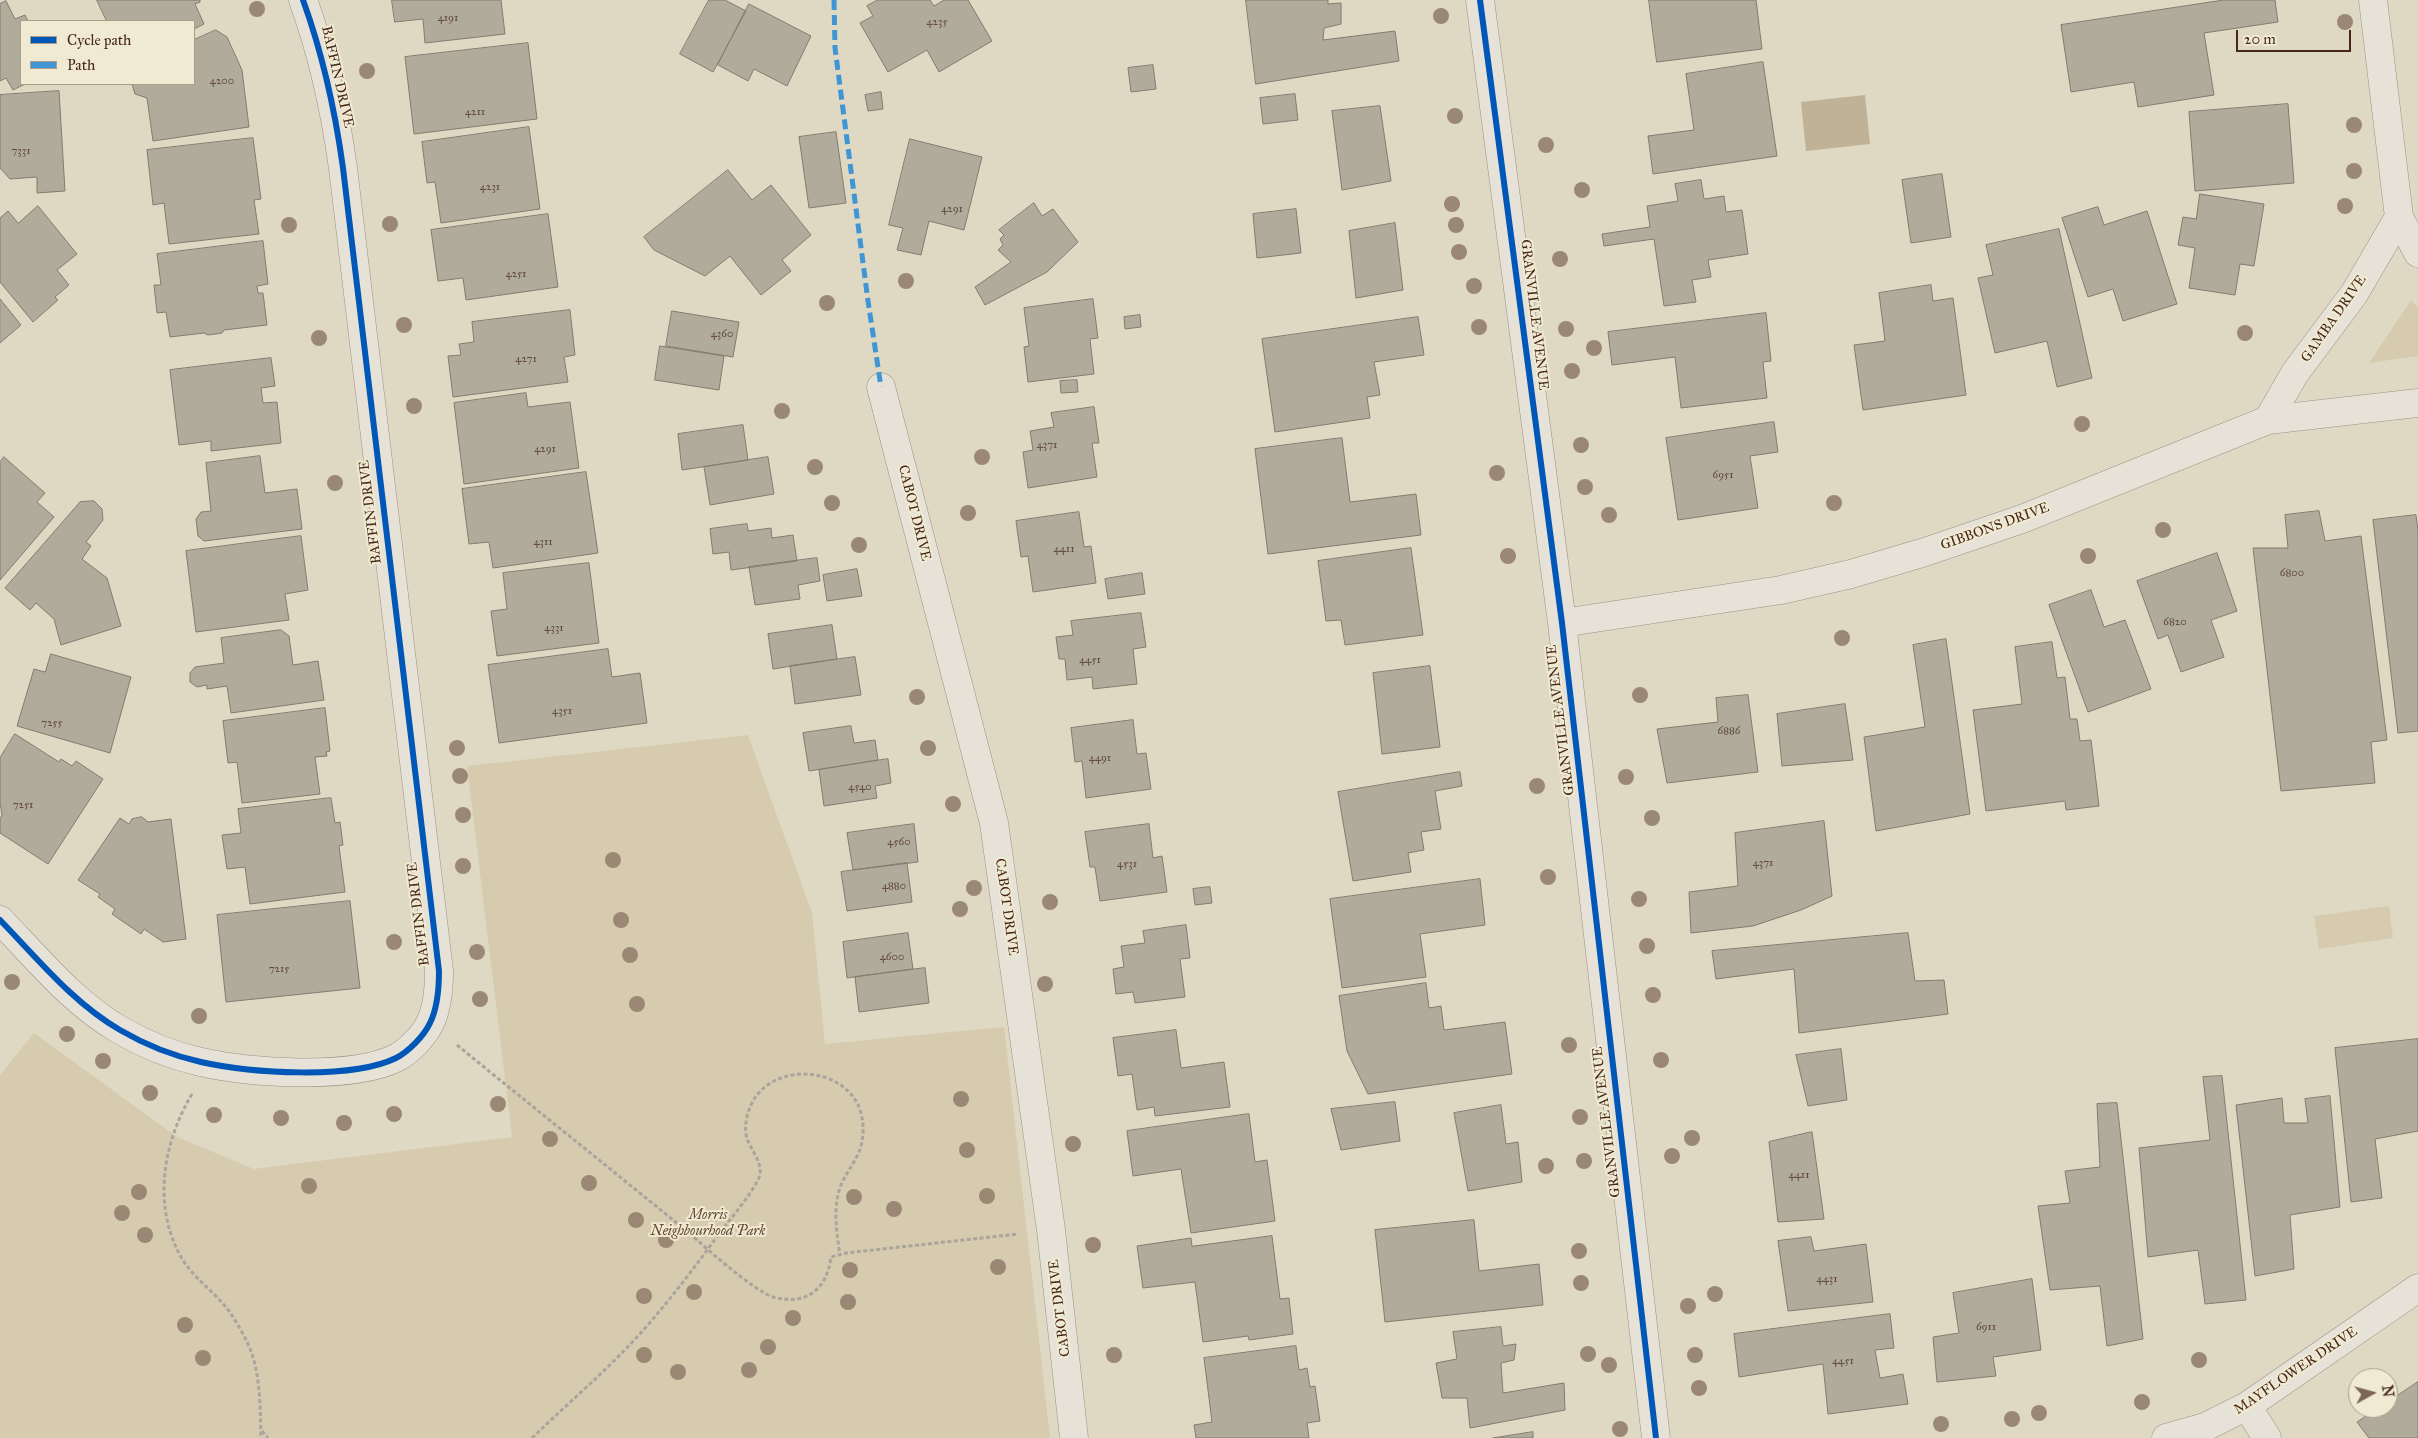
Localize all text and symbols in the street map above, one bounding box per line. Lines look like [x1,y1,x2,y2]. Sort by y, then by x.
house number: 4191 [438,11,458,25]
house number: 4235 [926,15,948,29]
legend [20,20,195,85]
scale bar [2238,20,2353,52]
street label: BAFFIN DRIVE [317,24,357,130]
text: 20 m [2244,30,2276,48]
text: Cycle path [67,31,131,49]
text: Path [67,56,95,74]
house number: 4200 [210,74,234,88]
house number: 4211 [465,105,485,119]
house number: 7331 [11,144,31,158]
house number: 4231 [480,180,500,194]
house number: 4291 [941,202,963,216]
street label: GRANVILLE AVENUE [1516,239,1552,391]
house number: 4251 [506,267,526,281]
street label: GAMBA DRIVE [2298,272,2370,366]
house number: 4360 [711,327,733,341]
house number: 4271 [515,352,537,366]
house number: 4371 [1037,438,1057,452]
house number: 4291 [534,442,556,456]
street label: BAFFIN DRIVE [356,459,386,565]
street label: CABOT DRIVE [894,463,934,563]
house number: 6951 [1712,468,1734,482]
street label: GIBBONS DRIVE [1938,500,2052,554]
house number: 4311 [533,535,553,549]
house number: 4411 [1054,542,1074,556]
house number: 6800 [2280,566,2304,580]
house number: 6820 [2163,615,2187,629]
house number: 4331 [544,621,564,635]
street label: GRANVILLE AVENUE [1543,644,1579,796]
house number: 4451 [1079,653,1101,667]
house number: 4351 [552,704,572,718]
house number: 7255 [41,716,63,730]
house number: 6886 [1718,724,1740,738]
house number: 4491 [1089,751,1111,765]
house number: 4540 [848,780,872,794]
house number: 7251 [13,798,33,812]
house number: 4560 [887,835,911,849]
house number: 4371 [1753,856,1773,870]
street label: CABOT DRIVE [991,857,1021,957]
house number: 4531 [1117,857,1137,871]
street label: BAFFIN DRIVE [404,861,434,967]
house number: 4880 [882,879,906,893]
house number: 4600 [880,950,904,964]
house number: 7215 [269,962,289,976]
street label: GRANVILLE AVENUE [1589,1046,1625,1198]
house number: 4411 [1789,1168,1809,1182]
park label: Morris Neighbourhood Park [651,1208,765,1240]
street label: CABOT DRIVE [1046,1258,1074,1358]
house number: 4431 [1816,1272,1838,1286]
house number: 6911 [1976,1320,1996,1334]
street label: MAYFLOWER DRIVE [2231,1323,2361,1419]
house number: 4451 [1832,1354,1854,1368]
north arrow [2348,1368,2398,1418]
text: N [2378,1384,2397,1398]

